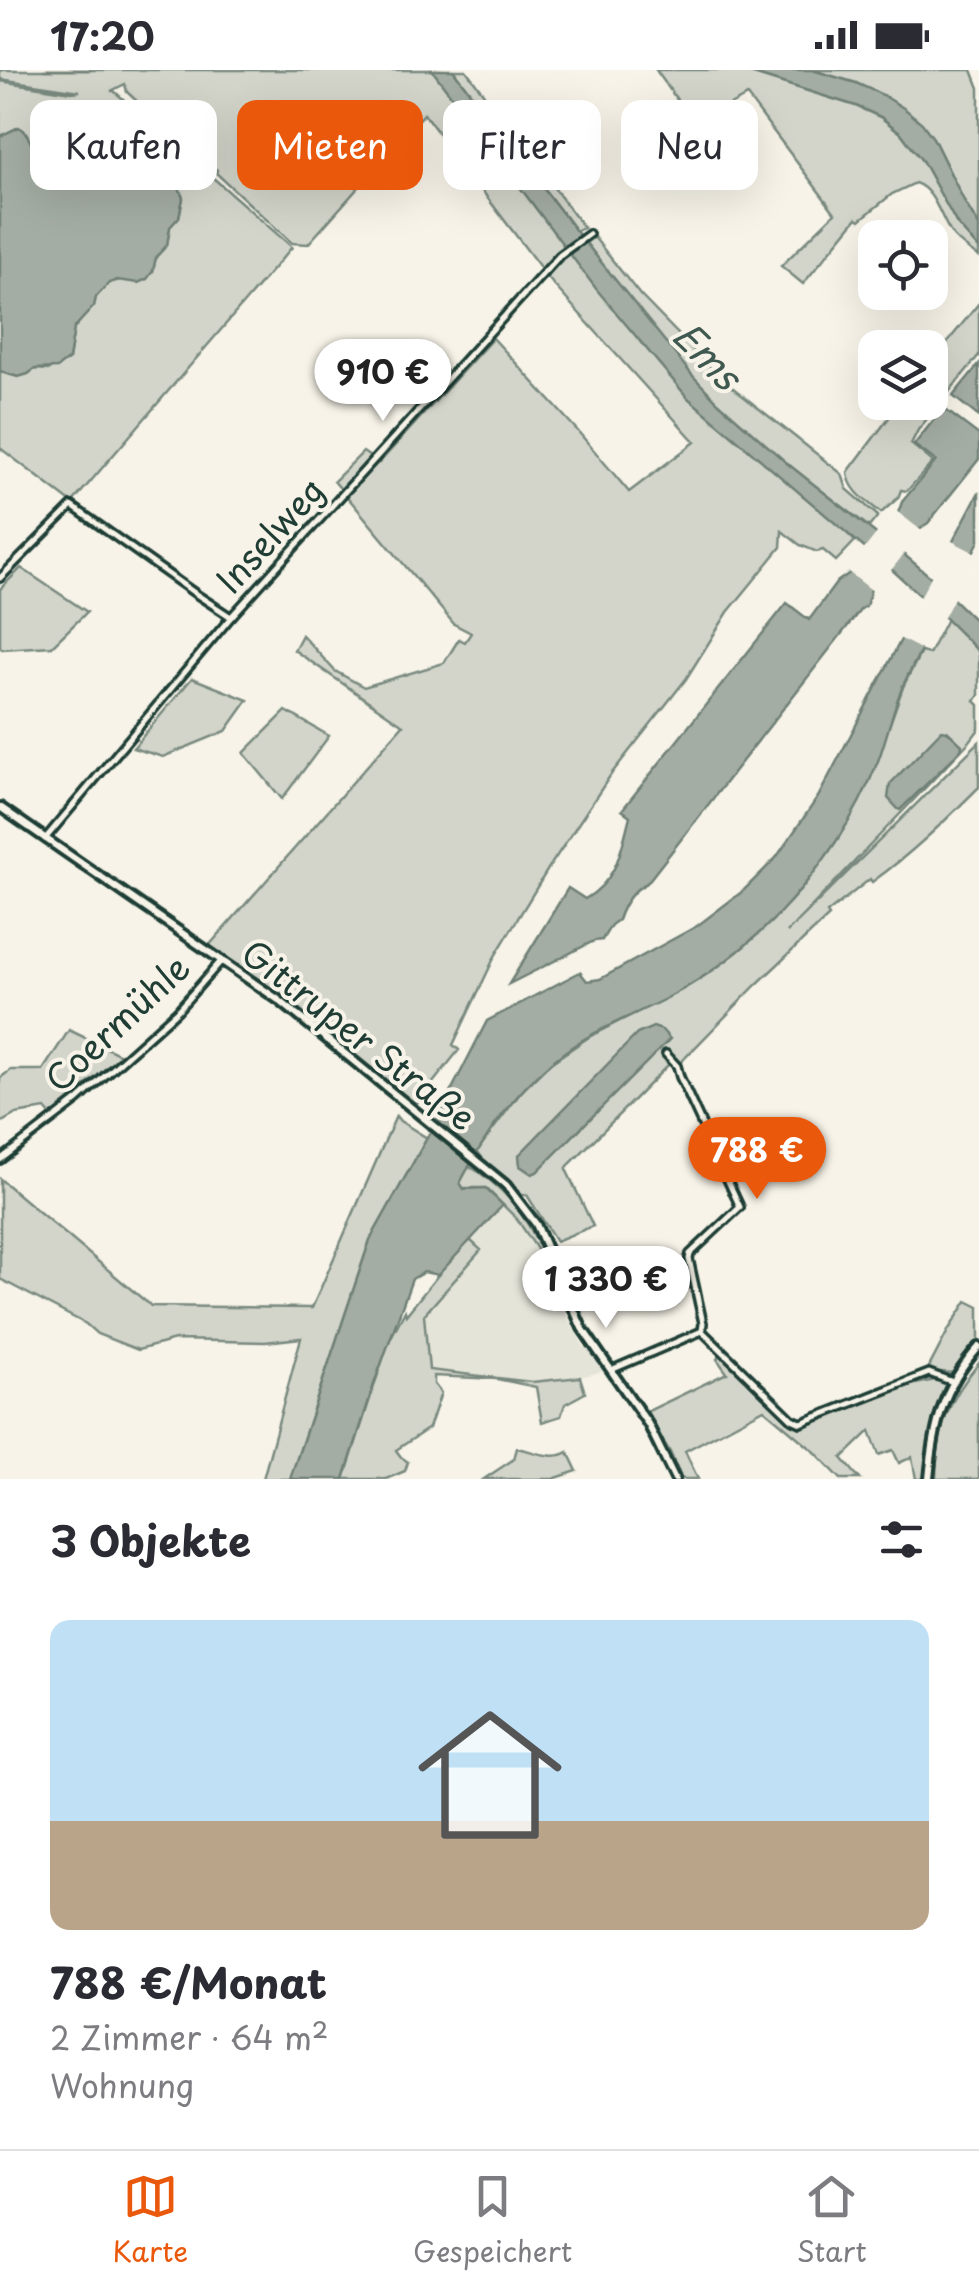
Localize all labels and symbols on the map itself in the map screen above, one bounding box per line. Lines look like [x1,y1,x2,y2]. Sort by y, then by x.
water label: Ems [661,307,757,404]
pin: 910 € [313,339,453,424]
street label: Inselweg [202,464,336,604]
street label: Gittruper Straße [231,926,488,1142]
street label: Coermühle [32,941,201,1103]
pin: 788 € [687,1117,827,1202]
pin: 1 330 € [514,1246,698,1331]

